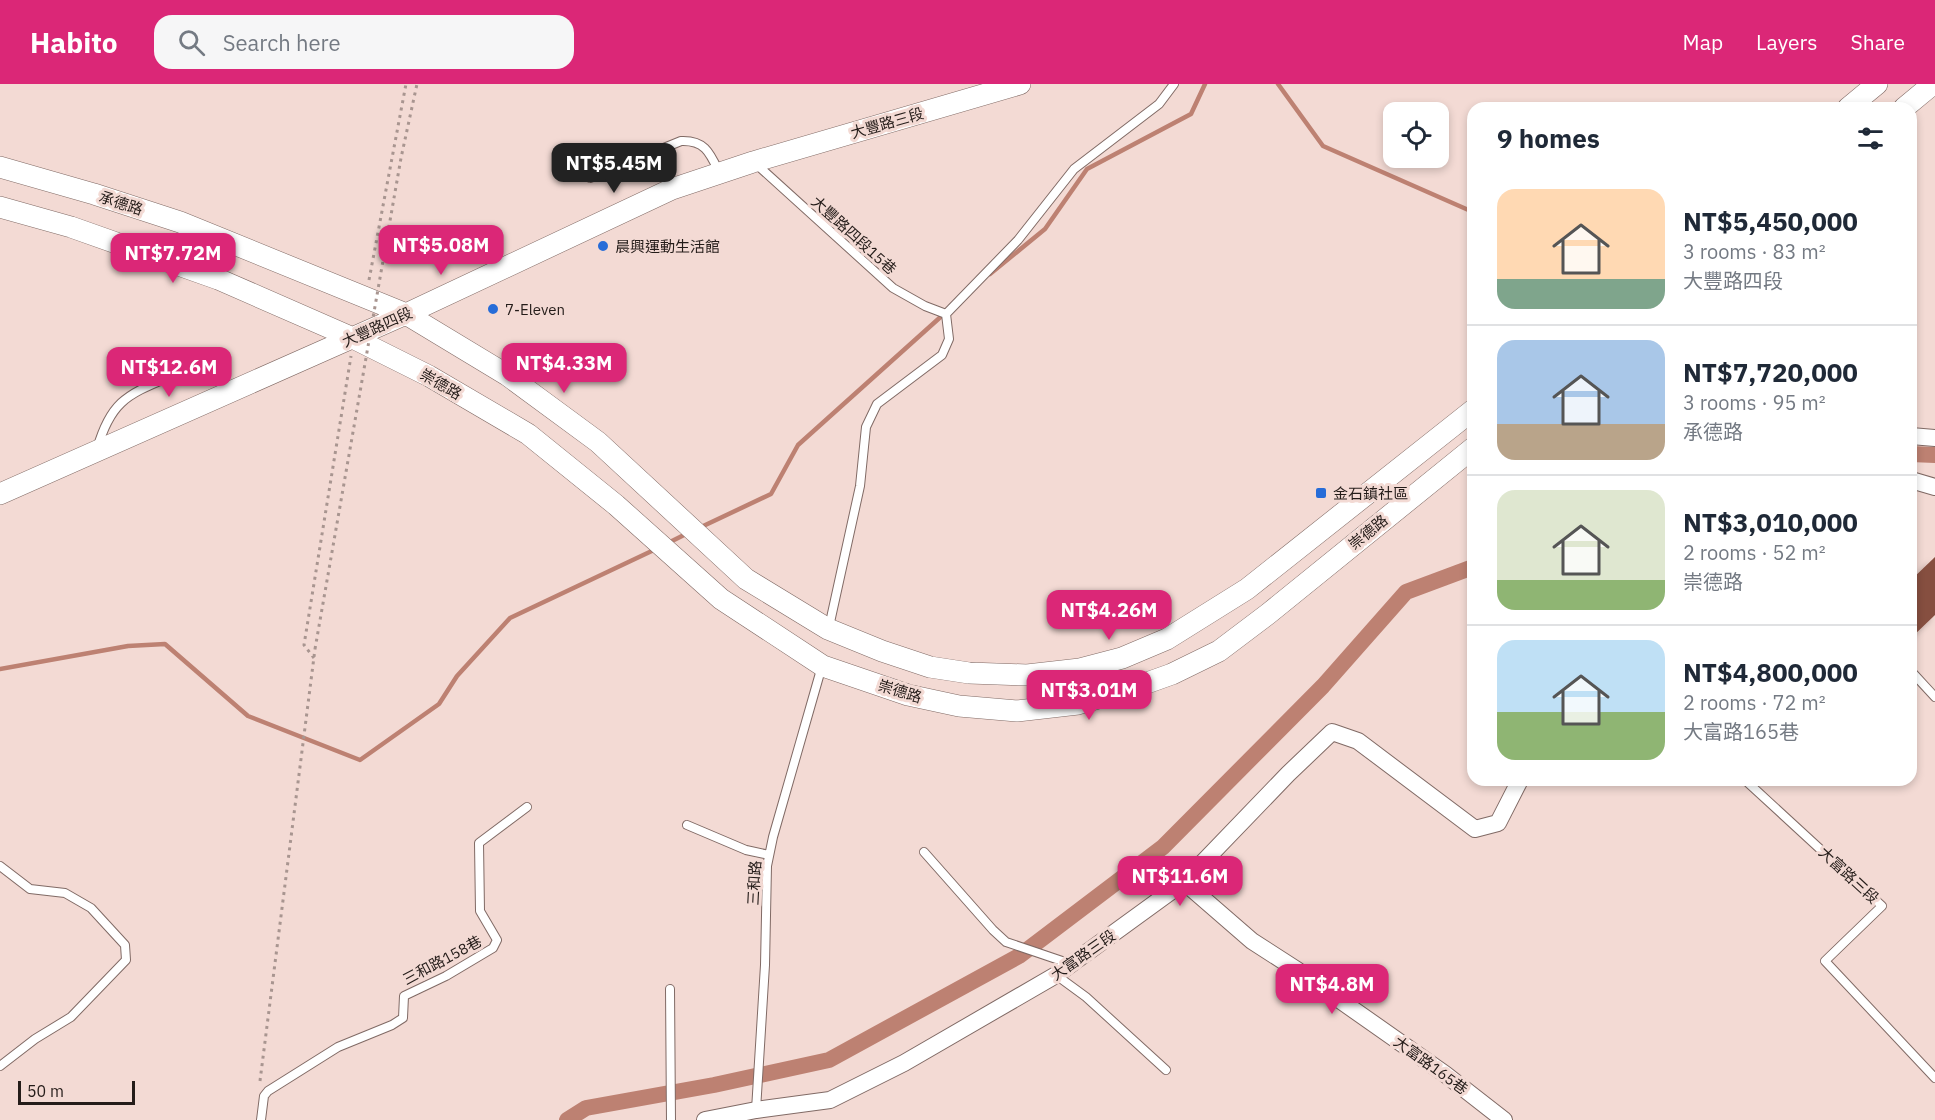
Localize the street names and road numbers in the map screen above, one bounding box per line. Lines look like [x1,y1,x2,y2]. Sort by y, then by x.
street label: 大豐路三段 [848,104,926,142]
street label: 承德路 [97,187,145,219]
street label: 大豐路四段15巷 [808,192,900,278]
street label: 大豐路四段 [339,303,415,351]
street label: 崇德路 [417,365,465,403]
street label: 崇德路 [1345,510,1391,554]
street label: 崇德路 [876,675,924,707]
street label: 大富路三段 [1815,842,1883,908]
street label: 三和路 [743,860,765,906]
street label: 大富路三段 [1047,926,1119,984]
street label: 三和路158巷 [399,931,485,989]
street label: 大富路165巷 [1390,1032,1472,1098]

